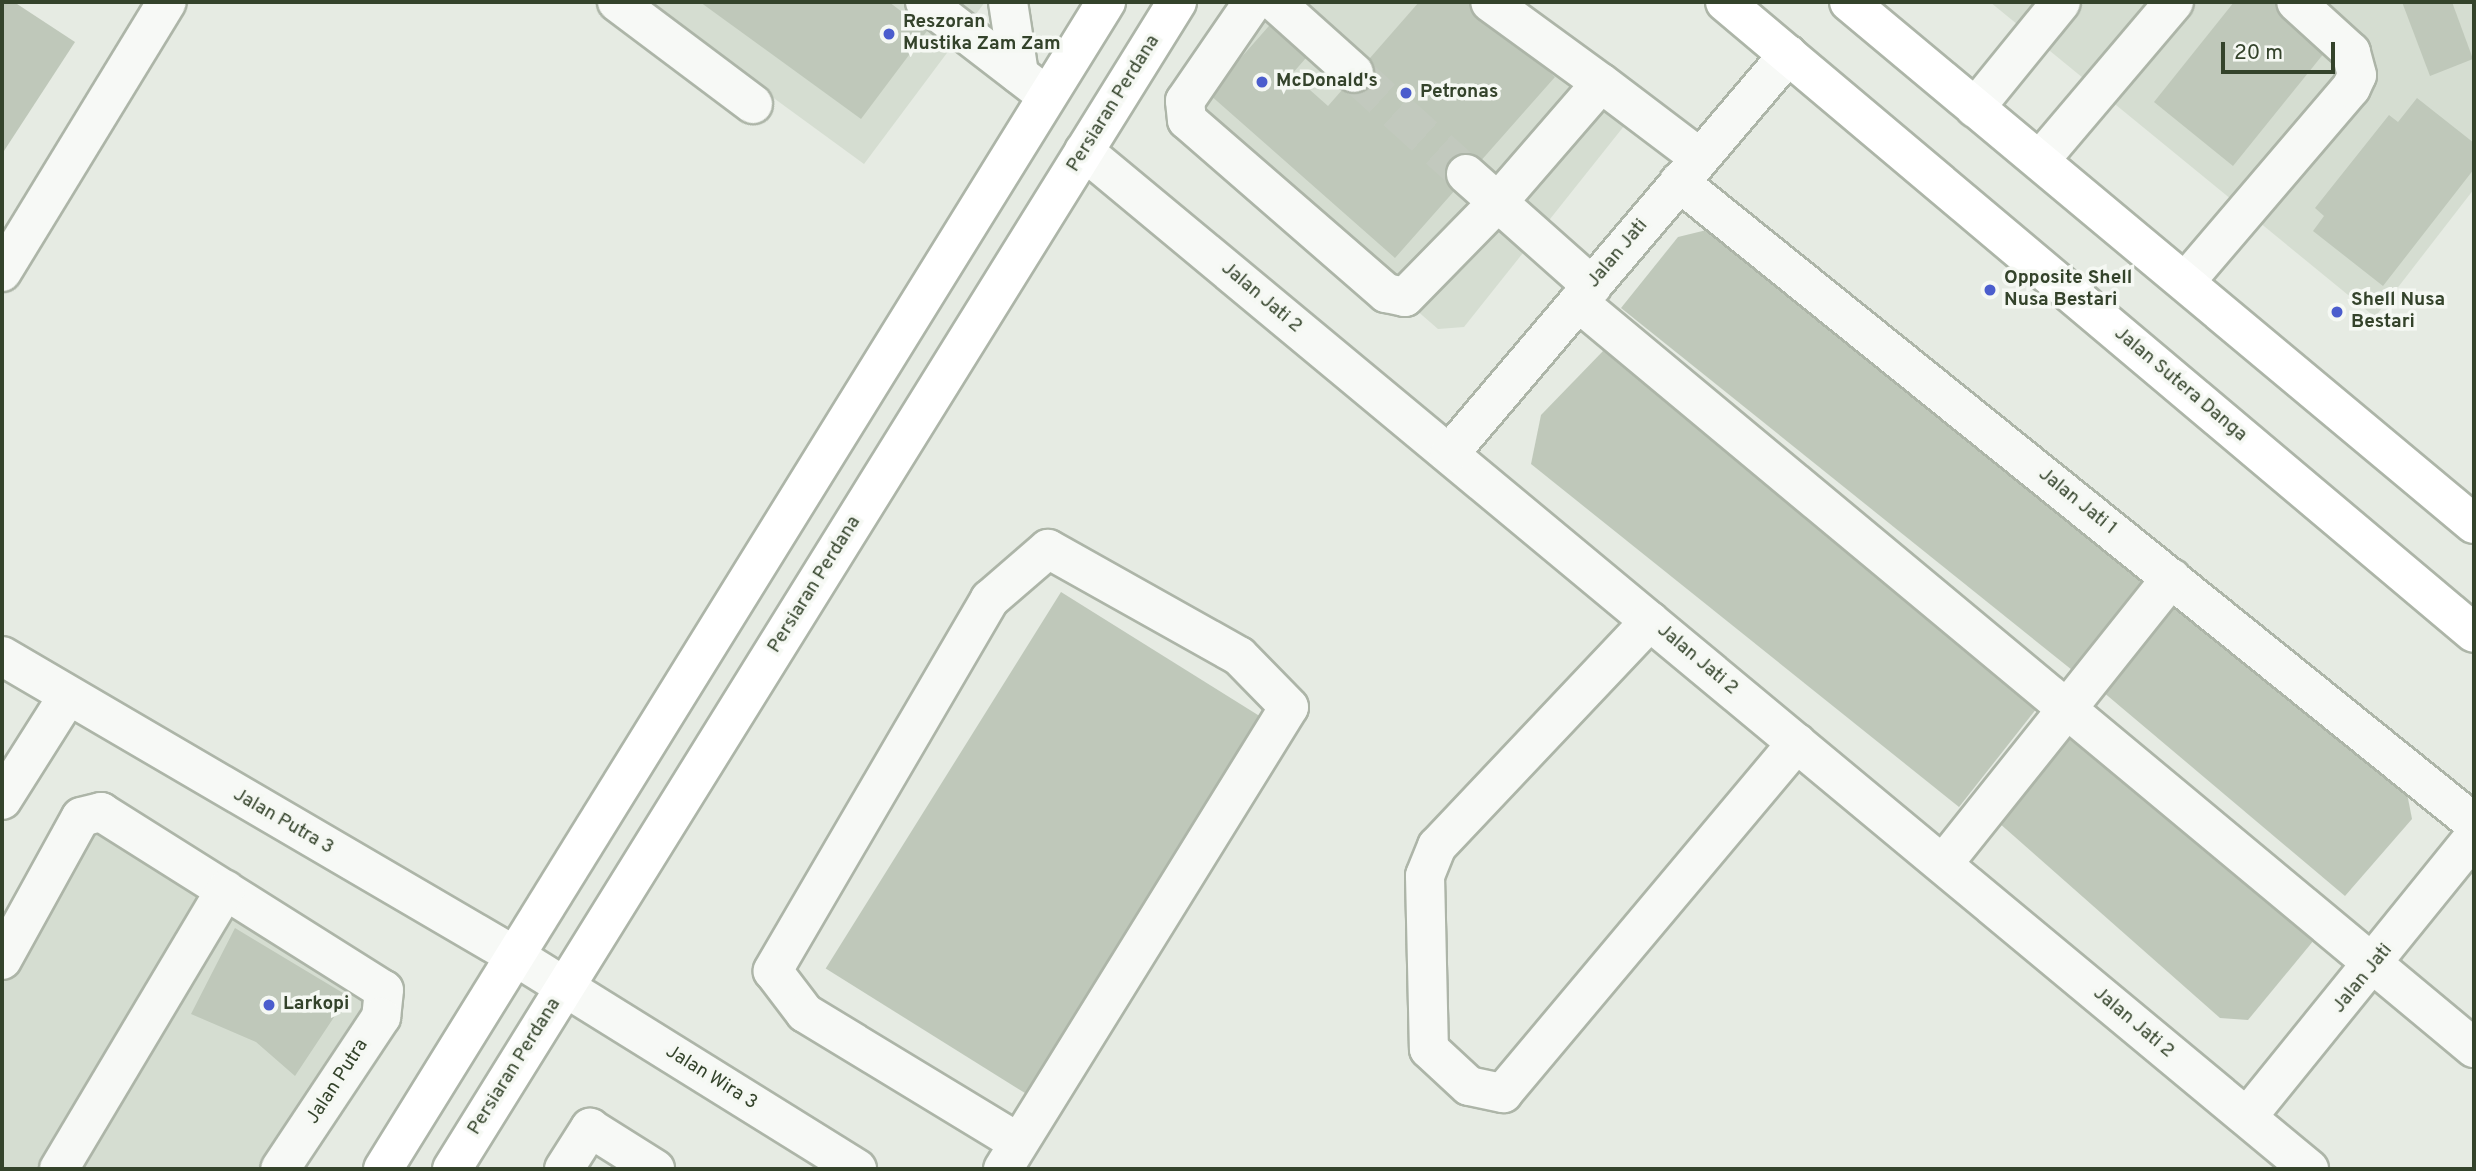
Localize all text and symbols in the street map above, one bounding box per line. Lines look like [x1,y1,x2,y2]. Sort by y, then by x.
place label: Reszoran Mustika Zam Zam [903,12,1061,56]
marker: Reszoran Mustika Zam Zam [881,26,897,42]
scale bar [2224,28,2338,72]
street label: Persiaran Perdana [1063,31,1165,177]
text: 20 m [2234,40,2283,67]
place label: McDonald's [1276,71,1378,93]
marker: McDonald's [1254,74,1270,90]
place label: Petronas [1420,82,1498,104]
marker: Petronas [1398,85,1414,101]
street label: Jalan Jati [1583,215,1653,293]
street label: Jalan Jati 2 [1216,258,1306,338]
place label: Opposite Shell Nusa Bestari [2004,268,2132,312]
marker: Opposite Shell Nusa Bestari [1982,282,1998,298]
place label: Shell Nusa Bestari [2351,290,2445,334]
marker: Shell Nusa Bestari [2329,304,2345,320]
street label: Jalan Sutera Danga [2109,323,2251,447]
street label: Jalan Jati 1 [2033,464,2121,540]
street label: Persiaran Perdana [764,512,866,658]
street label: Jalan Jati 2 [1652,620,1742,700]
street label: Jalan Putra 3 [229,784,337,860]
street label: Jalan Jati [2328,940,2398,1018]
street label: Jalan Jati 2 [2088,983,2178,1063]
place label: Larkopi [283,994,349,1016]
street label: Persiaran Perdana [464,994,566,1140]
marker: Larkopi [261,997,277,1013]
street label: Jalan Putra [302,1035,374,1129]
street label: Jalan Wira 3 [661,1041,761,1115]

